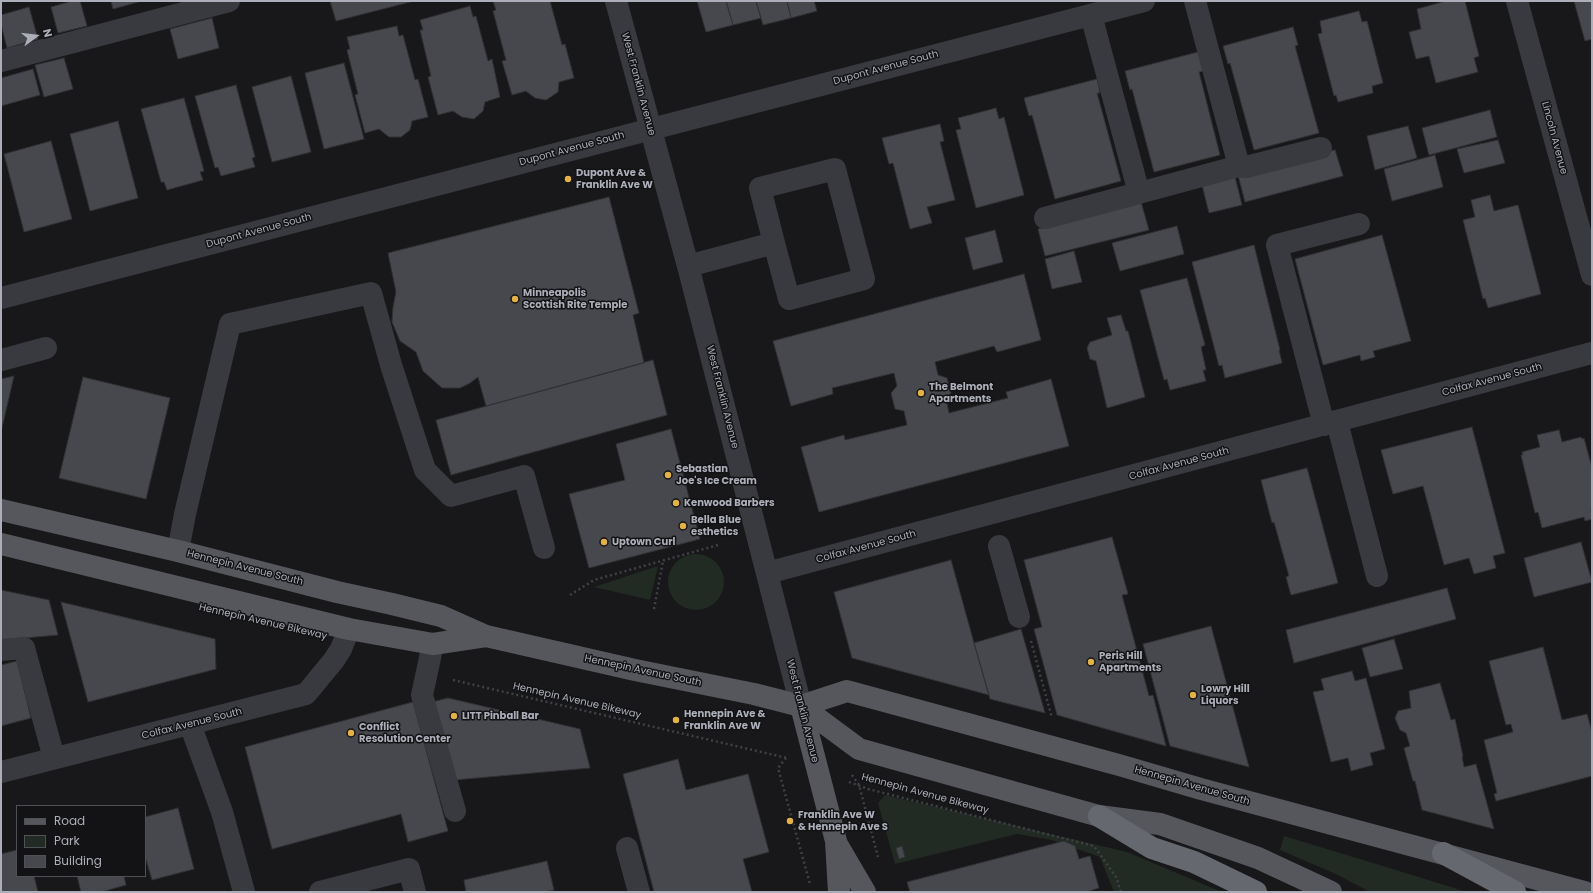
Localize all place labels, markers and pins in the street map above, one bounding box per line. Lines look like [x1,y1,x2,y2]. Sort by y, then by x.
place label: Dupont Ave & Franklin Ave W [576,167,653,190]
marker: Dupont Ave & Franklin Ave W [563,174,573,184]
place label: Minneapolis Scottish Rite Temple [523,287,627,310]
marker: Minneapolis Scottish Rite Temple [510,294,520,304]
place label: The Belmont Apartments [929,381,993,404]
marker: The Belmont Apartments [916,388,926,398]
place label: Sebastian Joe's Ice Cream [676,463,757,486]
marker: Sebastian Joe's Ice Cream [663,470,673,480]
place label: Kenwood Barbers [684,497,775,509]
marker: Kenwood Barbers [671,498,681,508]
place label: Bella Blue esthetics [691,514,741,538]
marker: Bella Blue esthetics [678,521,688,531]
place label: Uptown Curl [612,536,675,548]
marker: Uptown Curl [599,537,609,547]
place label: Peris Hill Apartments [1099,650,1161,674]
marker: Peris Hill Apartments [1086,657,1096,667]
place label: Lowry Hill Liquors [1201,683,1250,706]
marker: Lowry Hill Liquors [1188,690,1198,700]
place label: Hennepin Ave & Franklin Ave W [684,708,766,732]
place label: LITT Pinball Bar [462,710,539,722]
marker: LITT Pinball Bar [449,711,459,721]
marker: Hennepin Ave & Franklin Ave W [671,715,681,725]
place label: Conflict Resolution Center [359,721,451,744]
marker: Conflict Resolution Center [346,728,356,738]
place label: Franklin Ave W & Hennepin Ave S [798,809,888,832]
marker: Franklin Ave W & Hennepin Ave S [785,816,795,826]

